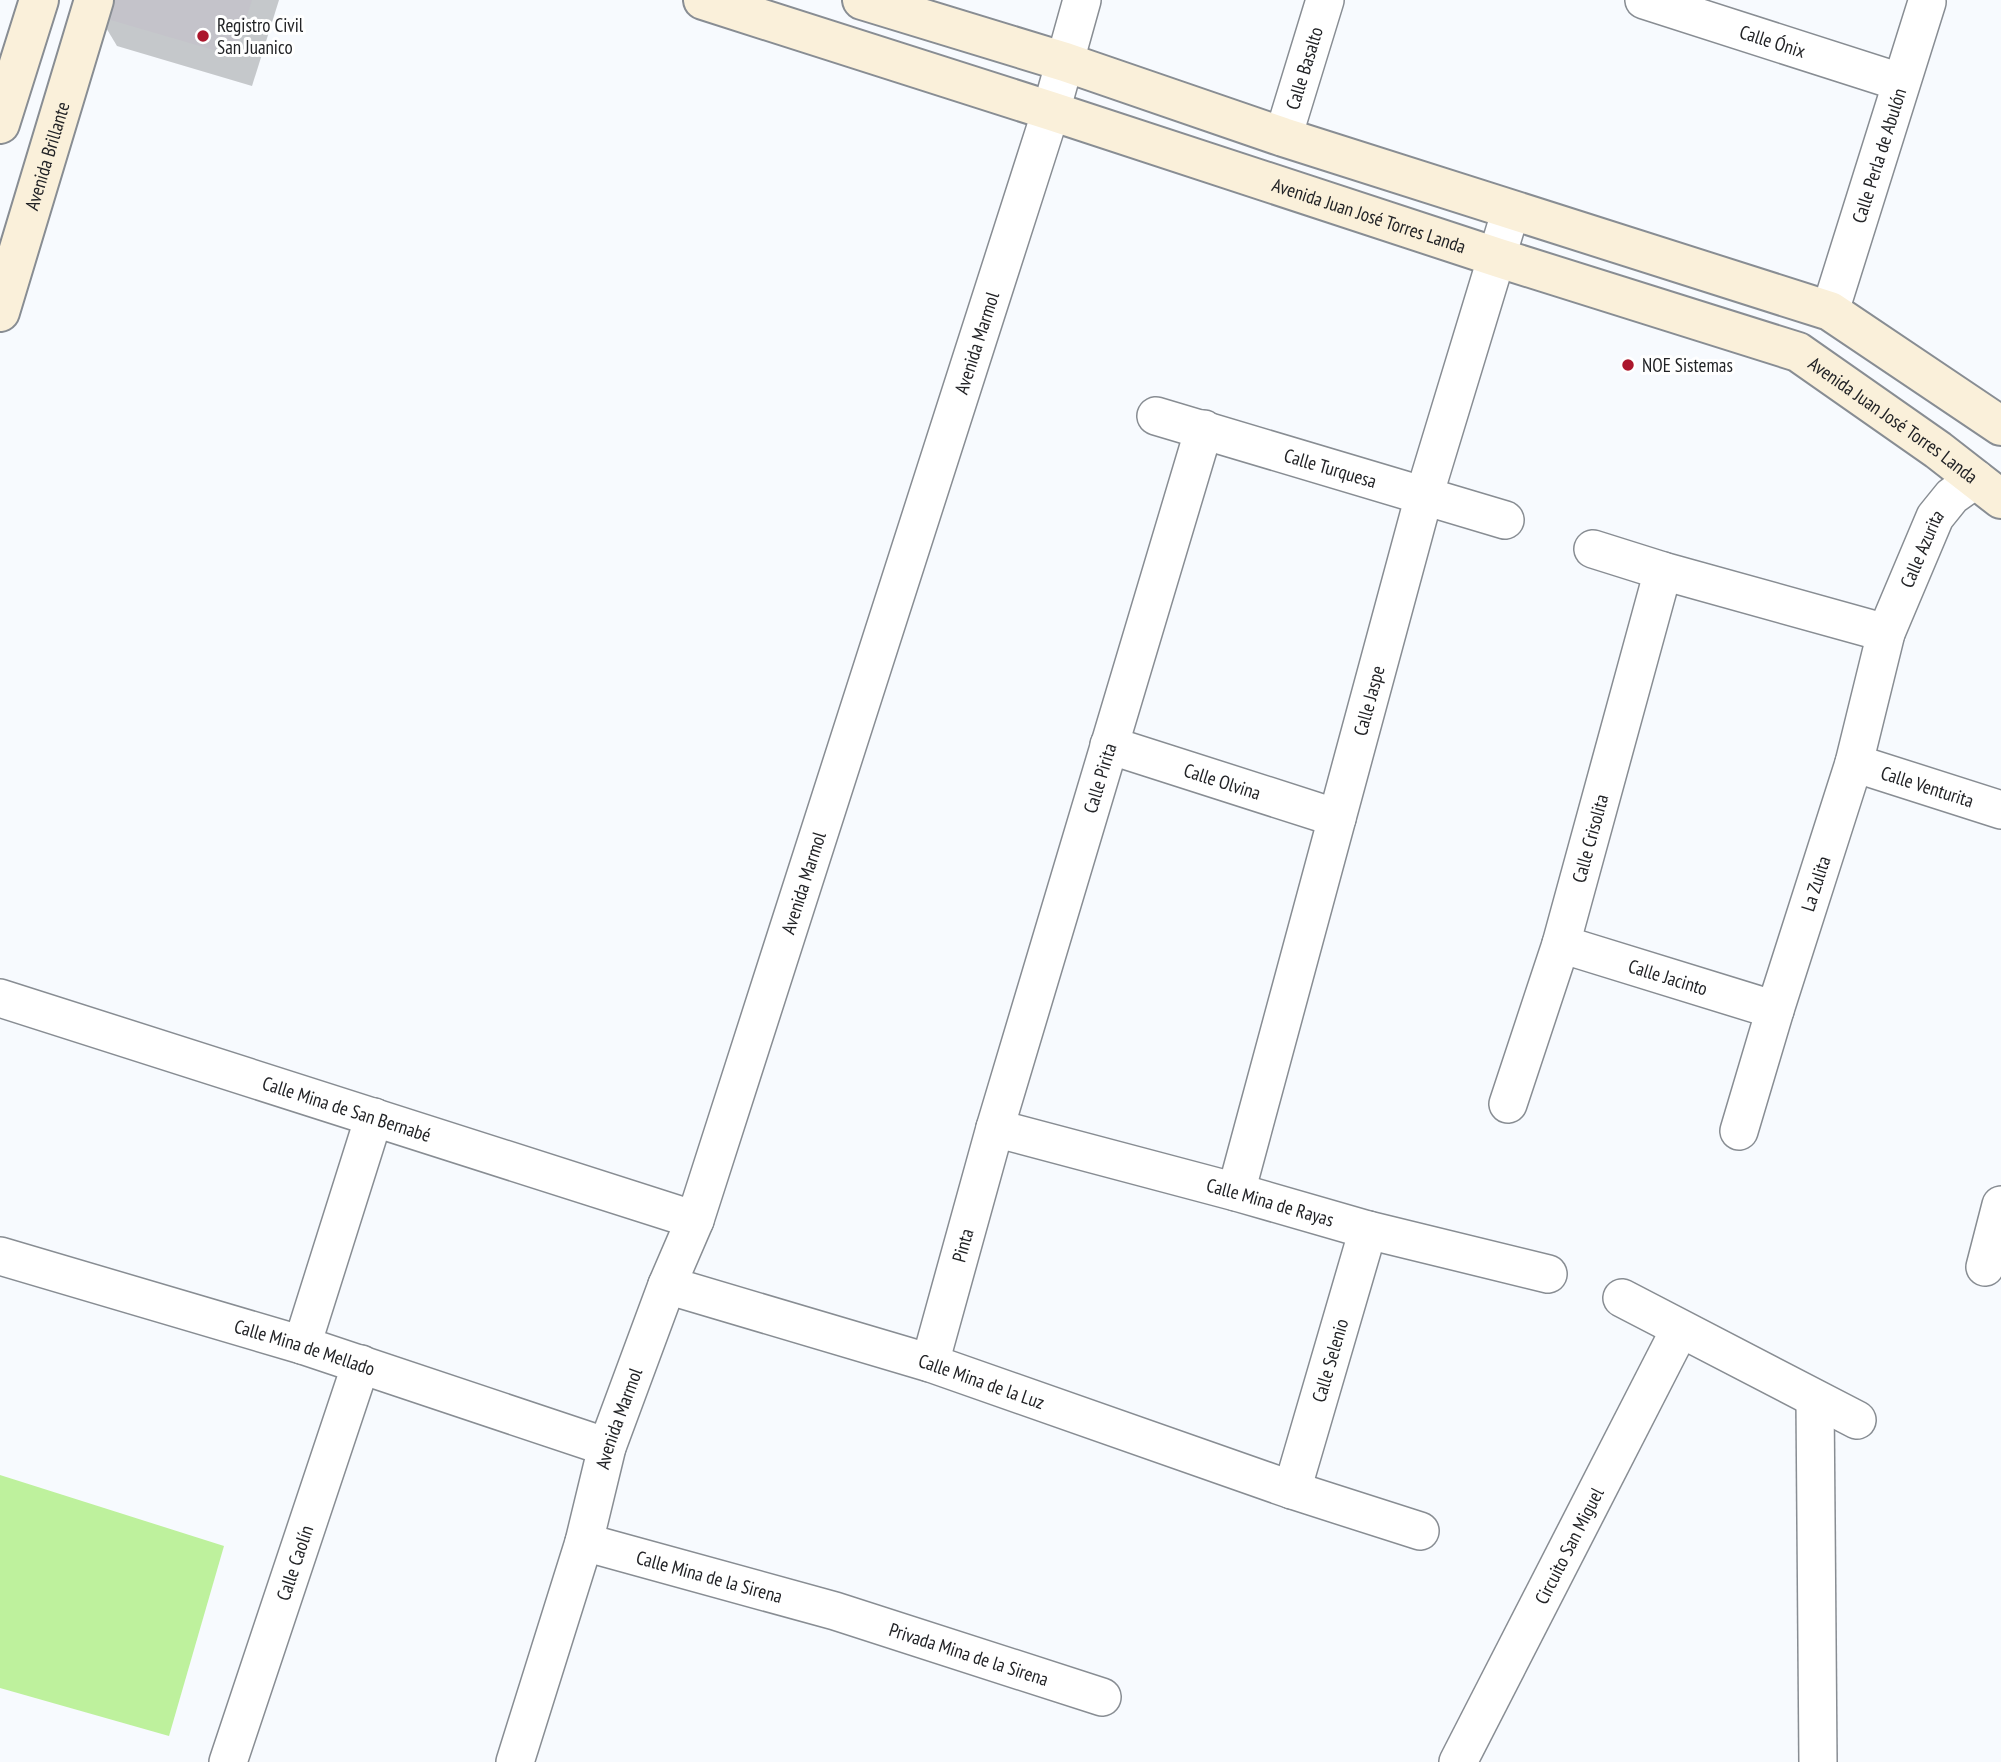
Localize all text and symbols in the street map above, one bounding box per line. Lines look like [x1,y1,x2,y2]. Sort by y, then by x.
place label: Registro Civil San Juanico [217,13,304,59]
street label: Calle Ónix [1737,19,1809,63]
street label: Calle Basalto [1280,24,1328,112]
marker: Registro Civil San Juanico [195,28,211,44]
street label: Calle Perla de Abulón [1846,85,1911,226]
street label: Avenida Brillante [19,99,75,213]
street label: Avenida Juan José Torres Landa [1269,172,1469,258]
street label: Avenida Marmol [949,288,1004,397]
street label: Avenida Juan José Torres Landa [1804,351,1983,488]
place label: NOE Sistemas [1642,353,1733,377]
marker: NOE Sistemas [1620,357,1636,373]
street label: Calle Turquesa [1281,443,1379,493]
street label: Calle Azurita [1895,504,1949,591]
street label: Calle Jaspe [1348,663,1390,738]
street label: Calle Pirita [1078,740,1121,816]
street label: Calle Olvina [1181,758,1264,805]
street label: Calle Venturita [1878,760,1977,813]
street label: Calle Crisolita [1566,792,1613,885]
street label: Avenida Marmol [776,828,831,937]
street label: La Zulita [1795,853,1836,914]
street label: Calle Jacinto [1626,954,1711,1000]
street label: Calle Mina de San Bernabé [260,1071,434,1147]
street label: Calle Mina de Rayas [1204,1173,1337,1232]
street label: Pinta [946,1226,979,1265]
street label: Calle Mina de Mellado [232,1314,378,1381]
street label: Calle Selenio [1306,1316,1353,1405]
street label: Calle Mina de la Luz [916,1348,1048,1414]
street label: Avenida Marmol [590,1364,648,1471]
street label: Circuito San Miguel [1529,1483,1609,1608]
street label: Calle Caolín [271,1522,318,1604]
street label: Calle Mina de la Sirena [634,1545,785,1608]
street label: Privada Mina de la Sirena [886,1617,1052,1691]

